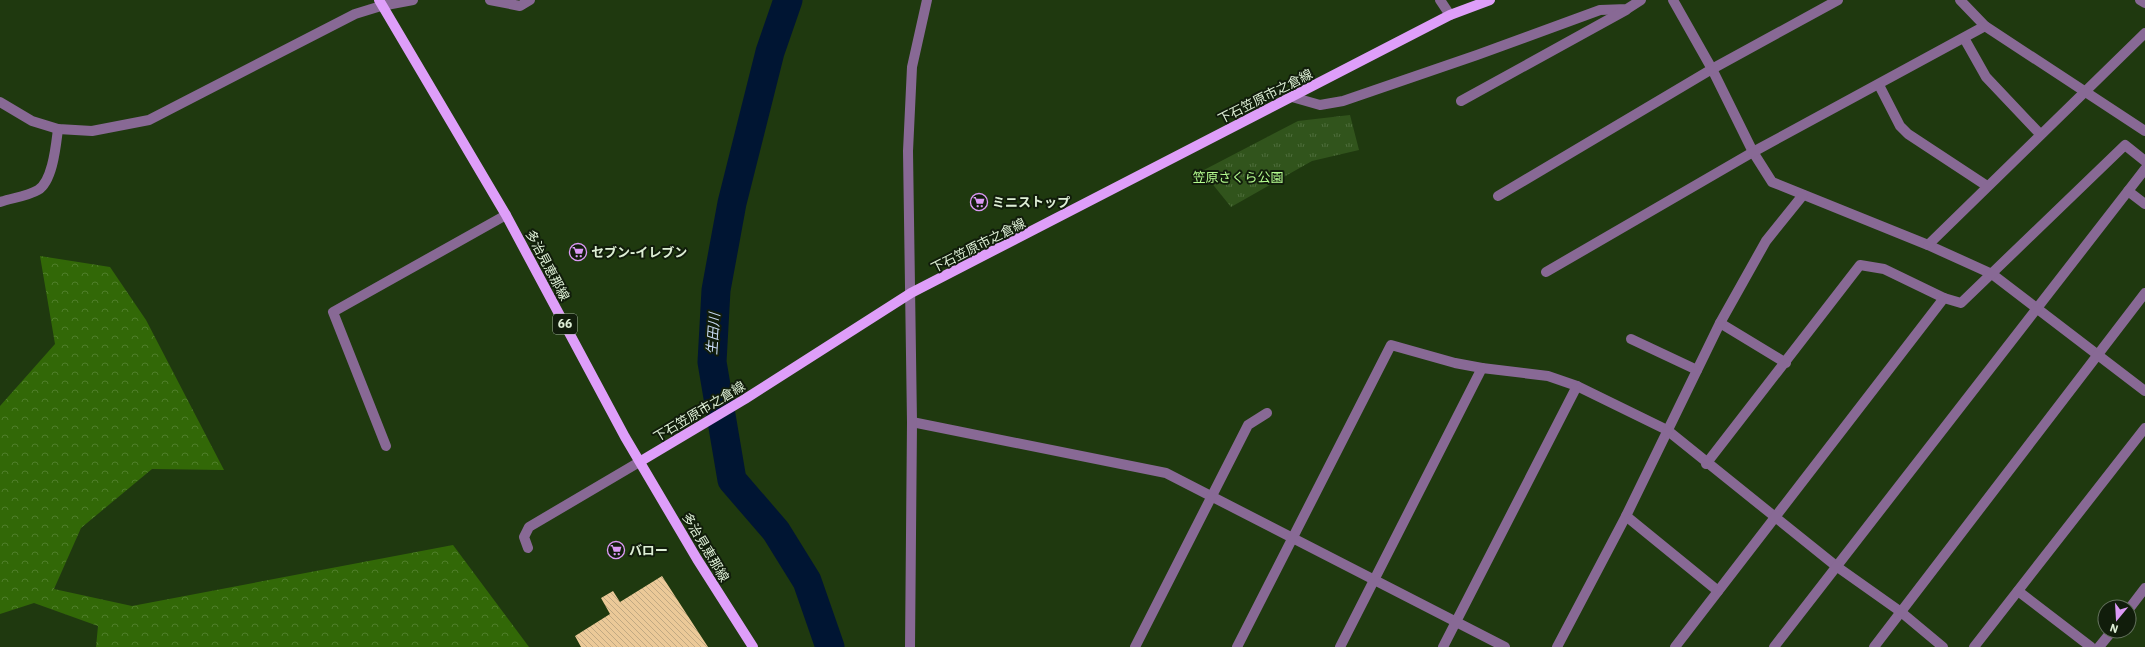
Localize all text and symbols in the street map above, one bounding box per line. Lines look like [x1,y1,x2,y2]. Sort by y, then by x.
street label: 下石笠原市之倉線 [1215,65,1315,128]
park label: 笠原さくら公園 [1192,169,1284,186]
supermarket icon: ミニストップ [969,192,989,212]
place label: ミニストップ [992,194,1070,211]
street label: 下石笠原市之倉線 [928,214,1028,277]
street label: 多治見恵那線 [522,227,573,304]
supermarket icon: セブン-イレブン [568,242,588,262]
place label: セブン-イレブン [591,244,687,261]
water label: 生田川 [703,310,724,356]
road number: 66 [553,314,577,334]
street label: 下石笠原市之倉線 [650,377,748,446]
street label: 多治見恵那線 [678,509,733,585]
supermarket icon: バロー [606,540,626,560]
place label: バロー [629,542,668,559]
north arrow [2097,599,2137,639]
text: N [2108,621,2120,636]

